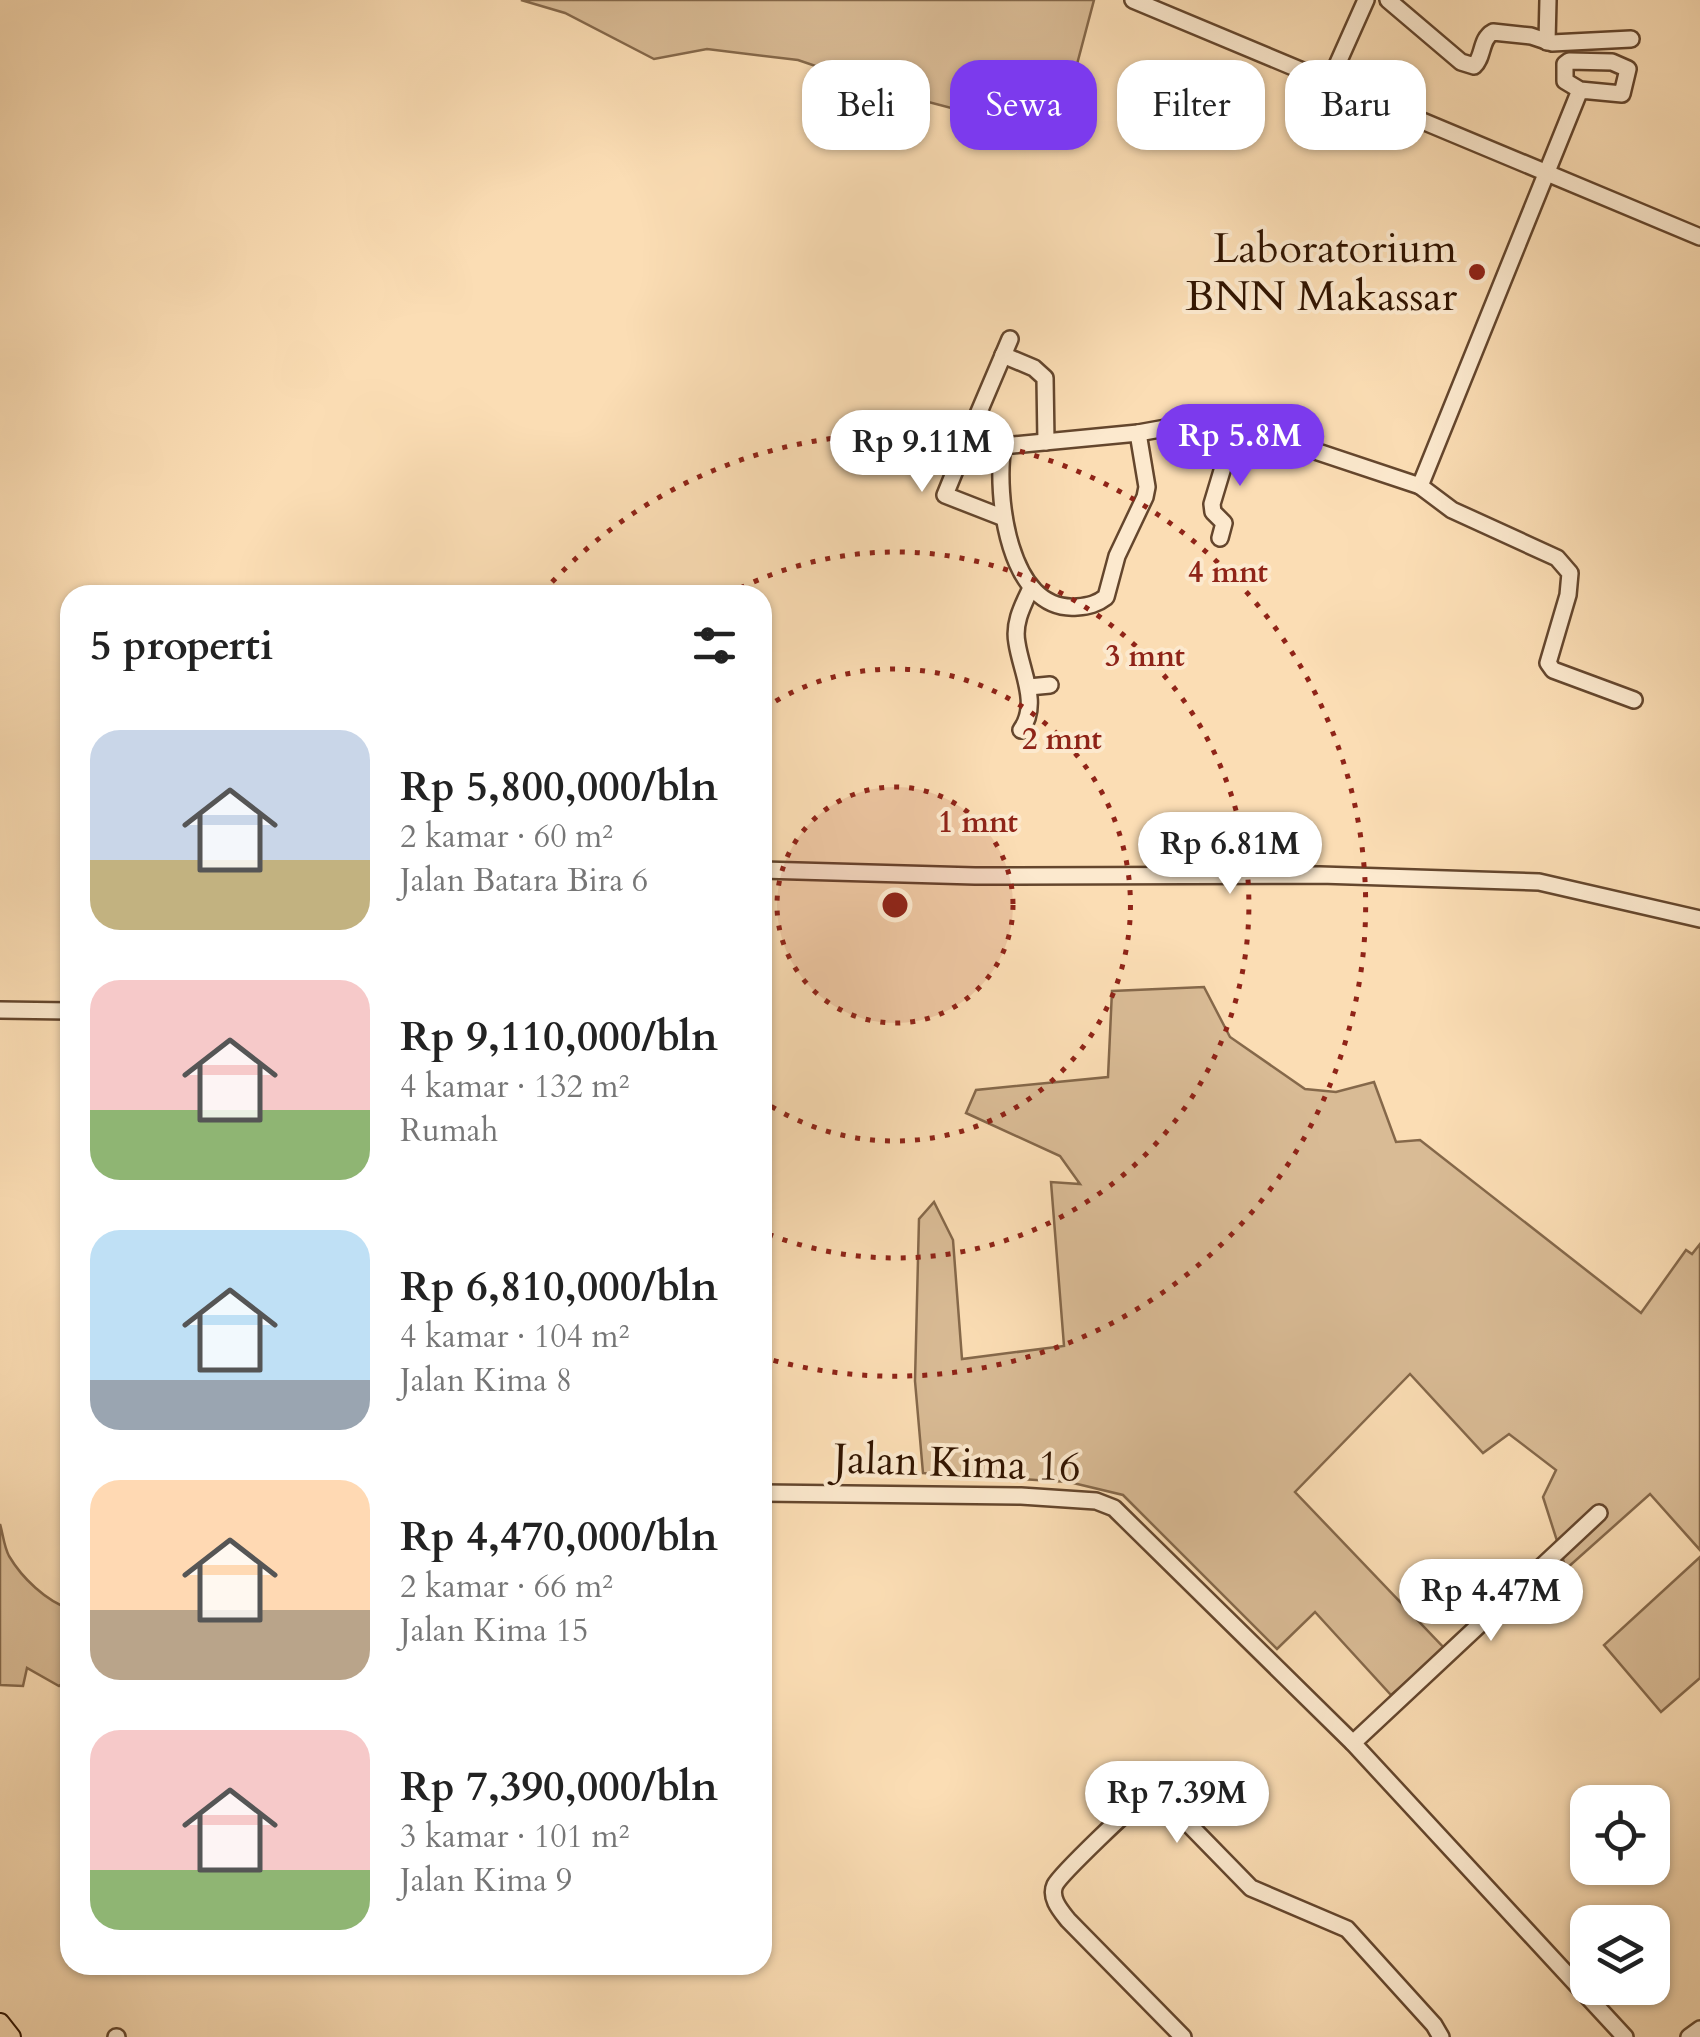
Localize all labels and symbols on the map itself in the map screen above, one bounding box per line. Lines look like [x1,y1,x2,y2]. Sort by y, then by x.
place label: Laboratorium BNN Makassar [1186,220,1458,325]
marker: Laboratorium BNN Makassar [1466,261,1488,283]
pin: Rp 5.8M [1148,404,1332,489]
pin: Rp 9.11M [819,410,1025,495]
text: 4 mnt [1188,552,1268,593]
text: 3 mnt [1105,636,1185,677]
text: 2 mnt [1022,719,1102,760]
text: 1 mnt [938,802,1018,843]
pin: Rp 6.81M [1127,812,1333,897]
centre of rings [877,887,913,923]
street label: Jalan Kima 16 [826,1430,1082,1496]
pin: Rp 4.47M [1388,1559,1594,1644]
pin: Rp 7.39M [1074,1761,1280,1846]

